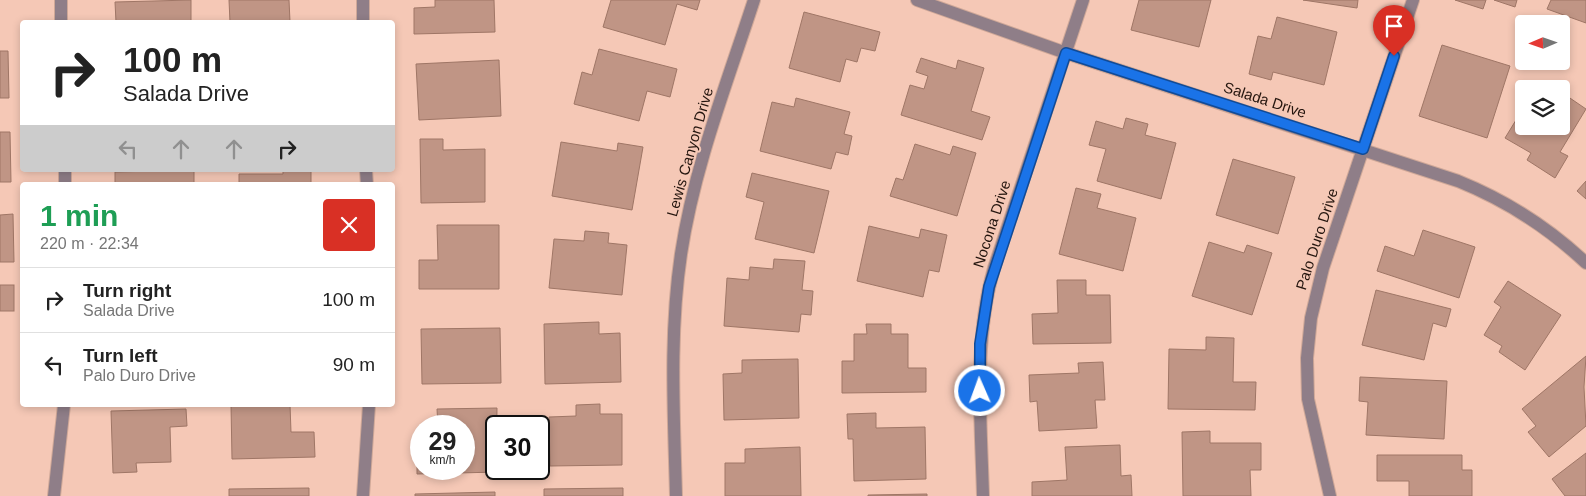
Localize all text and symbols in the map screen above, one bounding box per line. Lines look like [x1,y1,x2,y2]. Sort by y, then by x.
pin [1373,5,1415,56]
icon: arrive [1380,12,1408,40]
north arrow [1515,15,1570,70]
map controls [1515,15,1570,135]
icon: right [40,40,105,105]
text: 100 m [123,40,222,79]
street label: Salada Drive [1222,78,1309,121]
button: layers [1515,80,1570,135]
text: Salada Drive [123,81,249,106]
street label: Lewis Canyon Drive [663,85,716,218]
icon: left [114,135,142,163]
icon: ahead [167,135,195,163]
icon: ahead [220,135,248,163]
icon: right [273,135,301,163]
street label: Nocona Drive [969,178,1014,270]
street label: Palo Duro Drive [1292,186,1341,292]
text: 1 min [40,199,118,232]
button: close [323,199,375,251]
text: 220 m · 22:34 [40,235,139,252]
text: Turn right [83,280,171,301]
icon: right [40,286,68,314]
text: 100 m [322,289,375,310]
text: Salada Drive [83,302,175,319]
text: Turn left [83,345,158,366]
icon: left [40,351,68,379]
text: 90 m [333,354,375,375]
position arrow [953,364,1005,416]
text: Palo Duro Drive [83,367,196,384]
speed limit sign: 30 [485,415,550,480]
text: 29 [429,427,456,455]
text: km/h [429,453,456,467]

